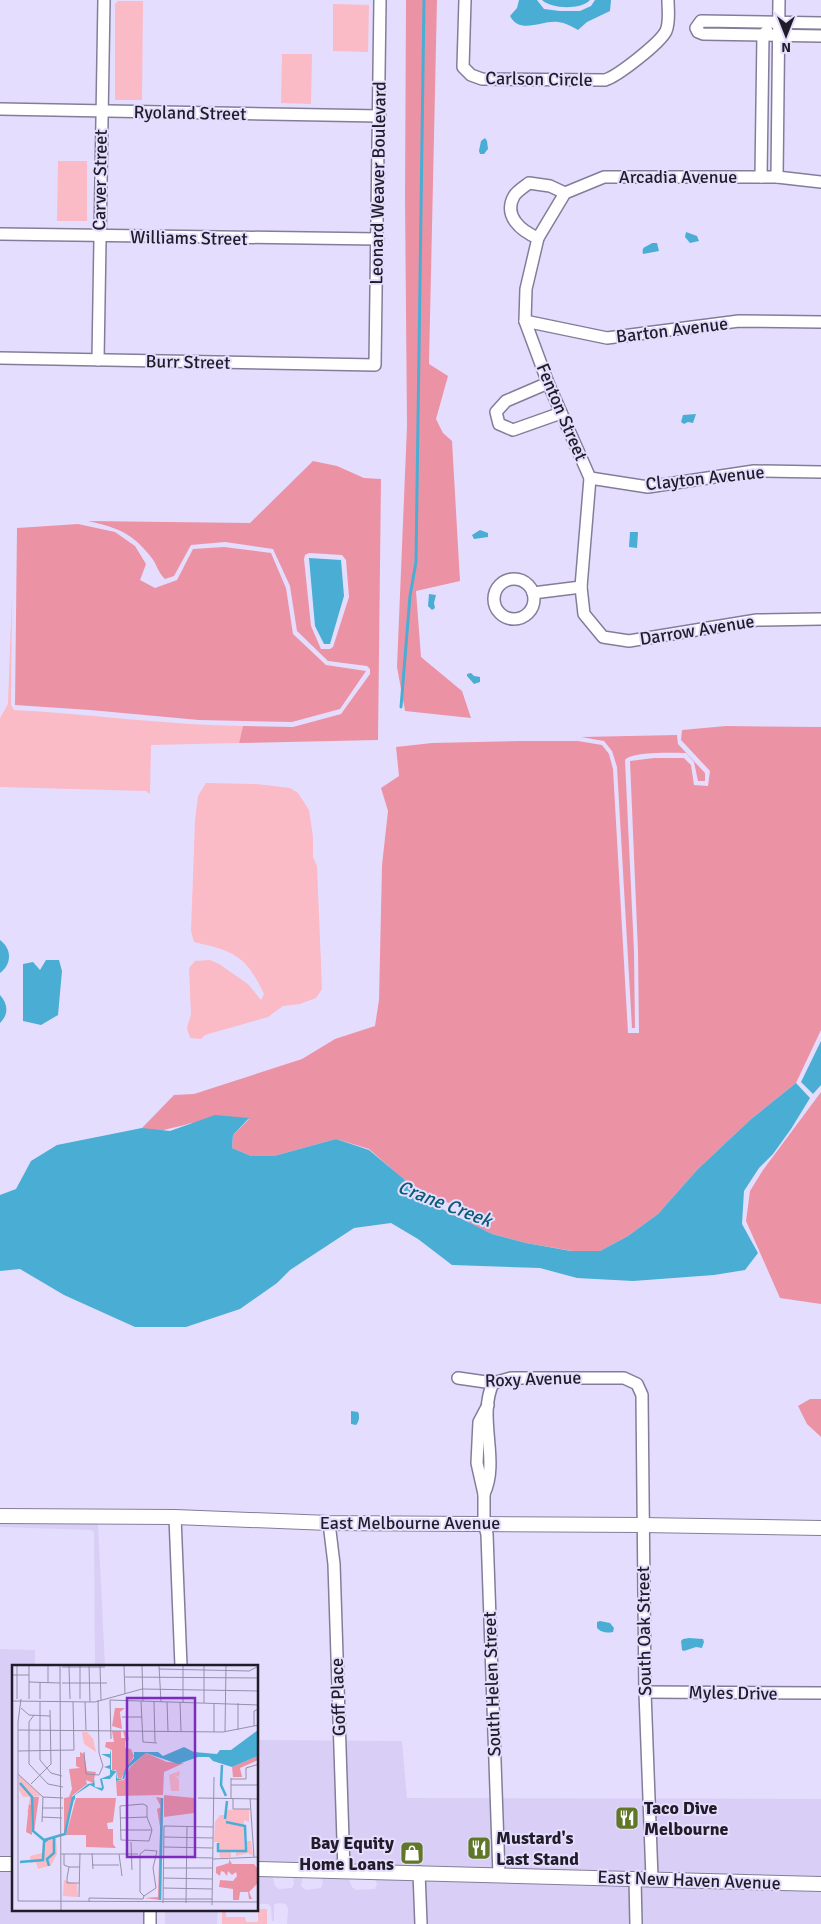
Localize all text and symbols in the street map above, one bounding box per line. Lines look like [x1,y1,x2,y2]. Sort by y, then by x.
north arrow [761,10,811,60]
text: N [781,39,791,56]
street label: Carlson Circle [485,67,593,91]
street label: Leonard Weaver Boulevard [365,81,391,285]
street label: Ryoland Street [133,101,247,125]
street label: Carver Street [88,129,112,231]
street label: Arcadia Avenue [619,166,737,188]
street label: Williams Street [130,226,248,250]
street label: Barton Avenue [615,312,729,348]
street label: Burr Street [145,350,231,374]
street label: Fenton Street [532,360,592,464]
street label: Clayton Avenue [645,461,765,495]
street label: Darrow Avenue [638,610,756,650]
water label: Crane Creek [394,1175,496,1233]
street label: Roxy Avenue [484,1366,582,1392]
street label: East Melbourne Avenue [320,1512,500,1534]
street label: South Oak Street [632,1566,656,1696]
street label: South Helen Street [478,1611,506,1757]
street label: Goff Place [326,1657,350,1737]
inset map [12,1665,259,1912]
street label: Myles Drive [688,1681,778,1705]
place label: Taco Dive Melbourne [644,1797,728,1840]
restaurant icon: Taco Dive Melbourne [614,1805,640,1831]
place label: Mustard's Last Stand [496,1827,579,1870]
place label: Bay Equity Home Loans [299,1832,394,1875]
restaurant icon: Mustard's Last Stand [466,1835,492,1861]
shop icon: Bay Equity Home Loans [399,1840,425,1866]
street label: East New Haven Avenue [597,1866,781,1894]

